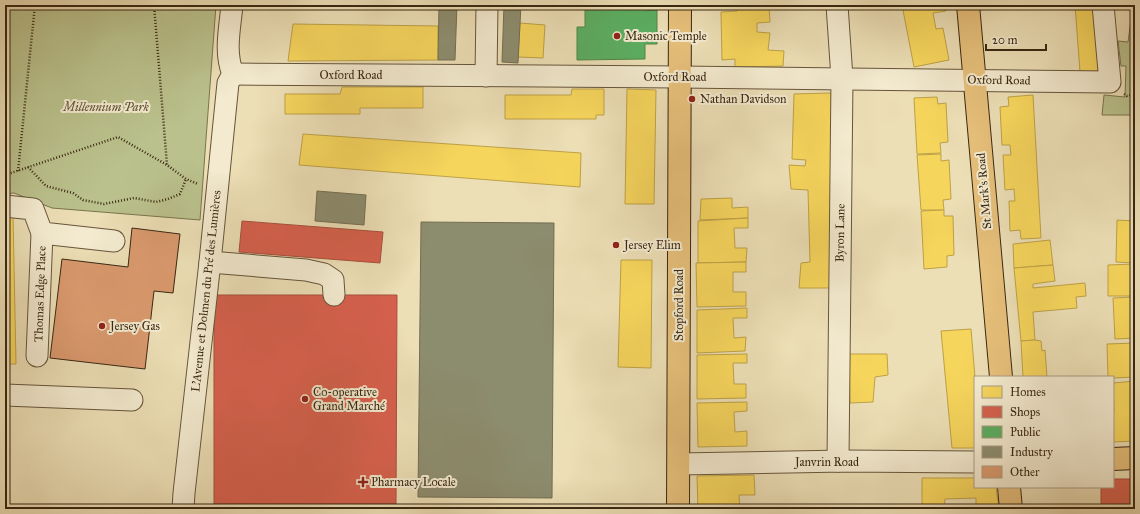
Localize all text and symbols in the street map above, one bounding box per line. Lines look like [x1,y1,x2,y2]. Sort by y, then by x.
scale bar [986,26,1046,52]
place label: Masonic Temple [625,29,707,43]
marker: Masonic Temple [612,31,622,41]
text: 20 m [992,33,1018,47]
street label: Oxford Road [319,68,383,82]
street label: Oxford Road [643,70,707,84]
street label: Oxford Road [967,72,1031,88]
place label: Nathan Davidson [700,92,787,106]
marker: Nathan Davidson [687,94,697,104]
park label: Millennium Park [62,100,149,114]
street label: St Mark's Road [974,152,994,230]
street label: L'Avenue et Dolmen du Pré des Lumières [188,189,224,393]
street label: Byron Lane [832,204,848,262]
place label: Jersey Elim [622,238,681,253]
marker: Jersey Elim [611,240,621,250]
street label: Thomas Edge Place [31,246,50,342]
street label: Stopford Road [672,269,686,341]
place label: Jersey Gas [108,319,160,334]
marker: Jersey Gas [97,321,107,331]
legend [974,376,1114,488]
place label: Co-operative Grand Marché [313,385,385,413]
text: Homes [1010,385,1046,399]
marker: Co-operative Grand Marché [300,394,310,404]
text: Shops [1010,405,1040,419]
text: Public [1010,425,1041,439]
text: Industry [1010,445,1053,459]
street label: Janvrin Road [793,455,859,470]
text: Other [1010,465,1040,479]
place label: Pharmacy Locale [371,475,456,489]
marker: Pharmacy Locale [358,477,368,487]

